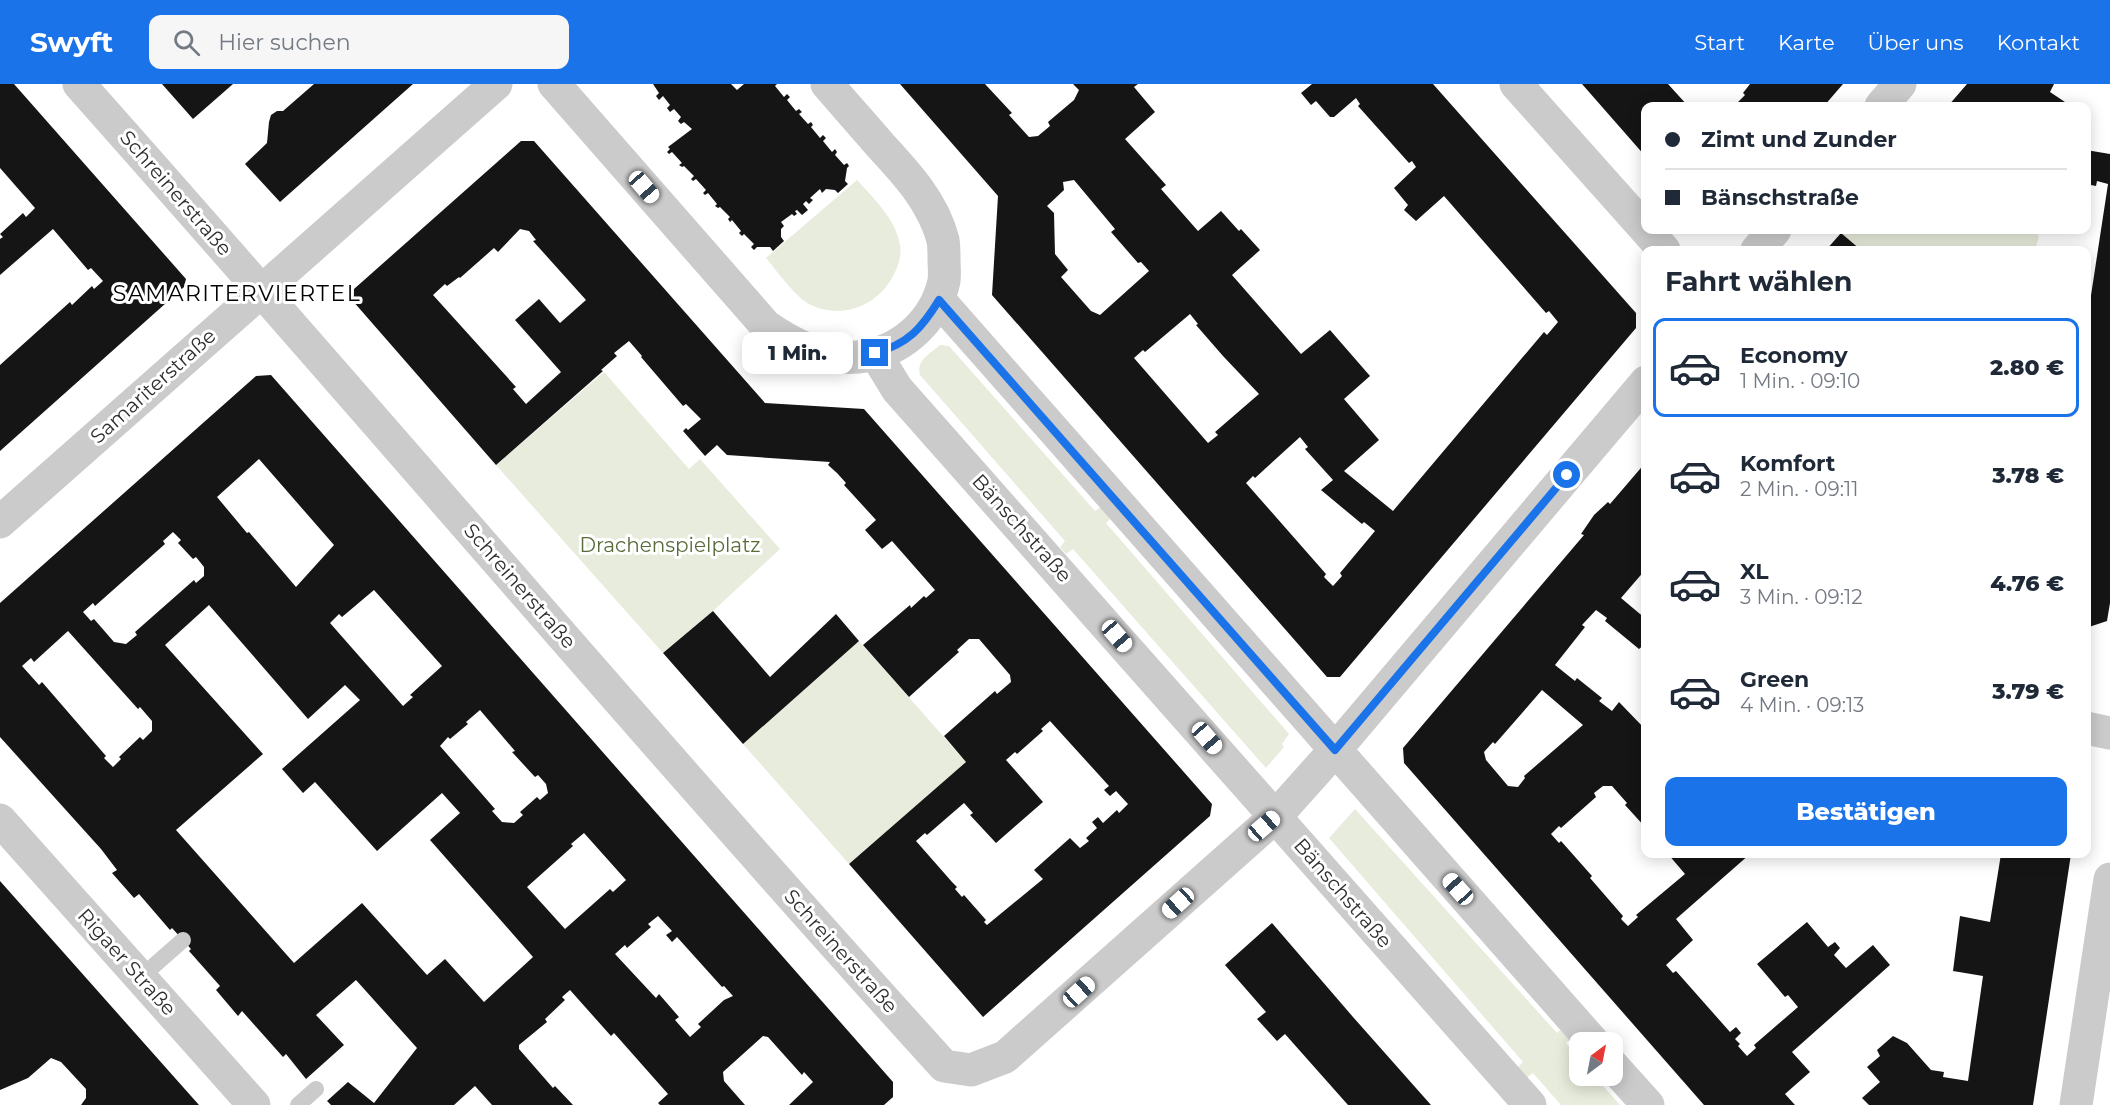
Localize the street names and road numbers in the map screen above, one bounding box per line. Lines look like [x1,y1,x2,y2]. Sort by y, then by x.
street label: Schreinerstraße [115,125,237,261]
street label: Samariterstraße [85,323,221,449]
street label: Bänschstraße [967,469,1077,587]
street label: Schreinerstraße [459,518,581,654]
street label: Bänschstraße [1289,833,1397,953]
street label: Schreinerstraße [779,884,903,1018]
street label: Rigaer Straße [73,904,181,1020]

